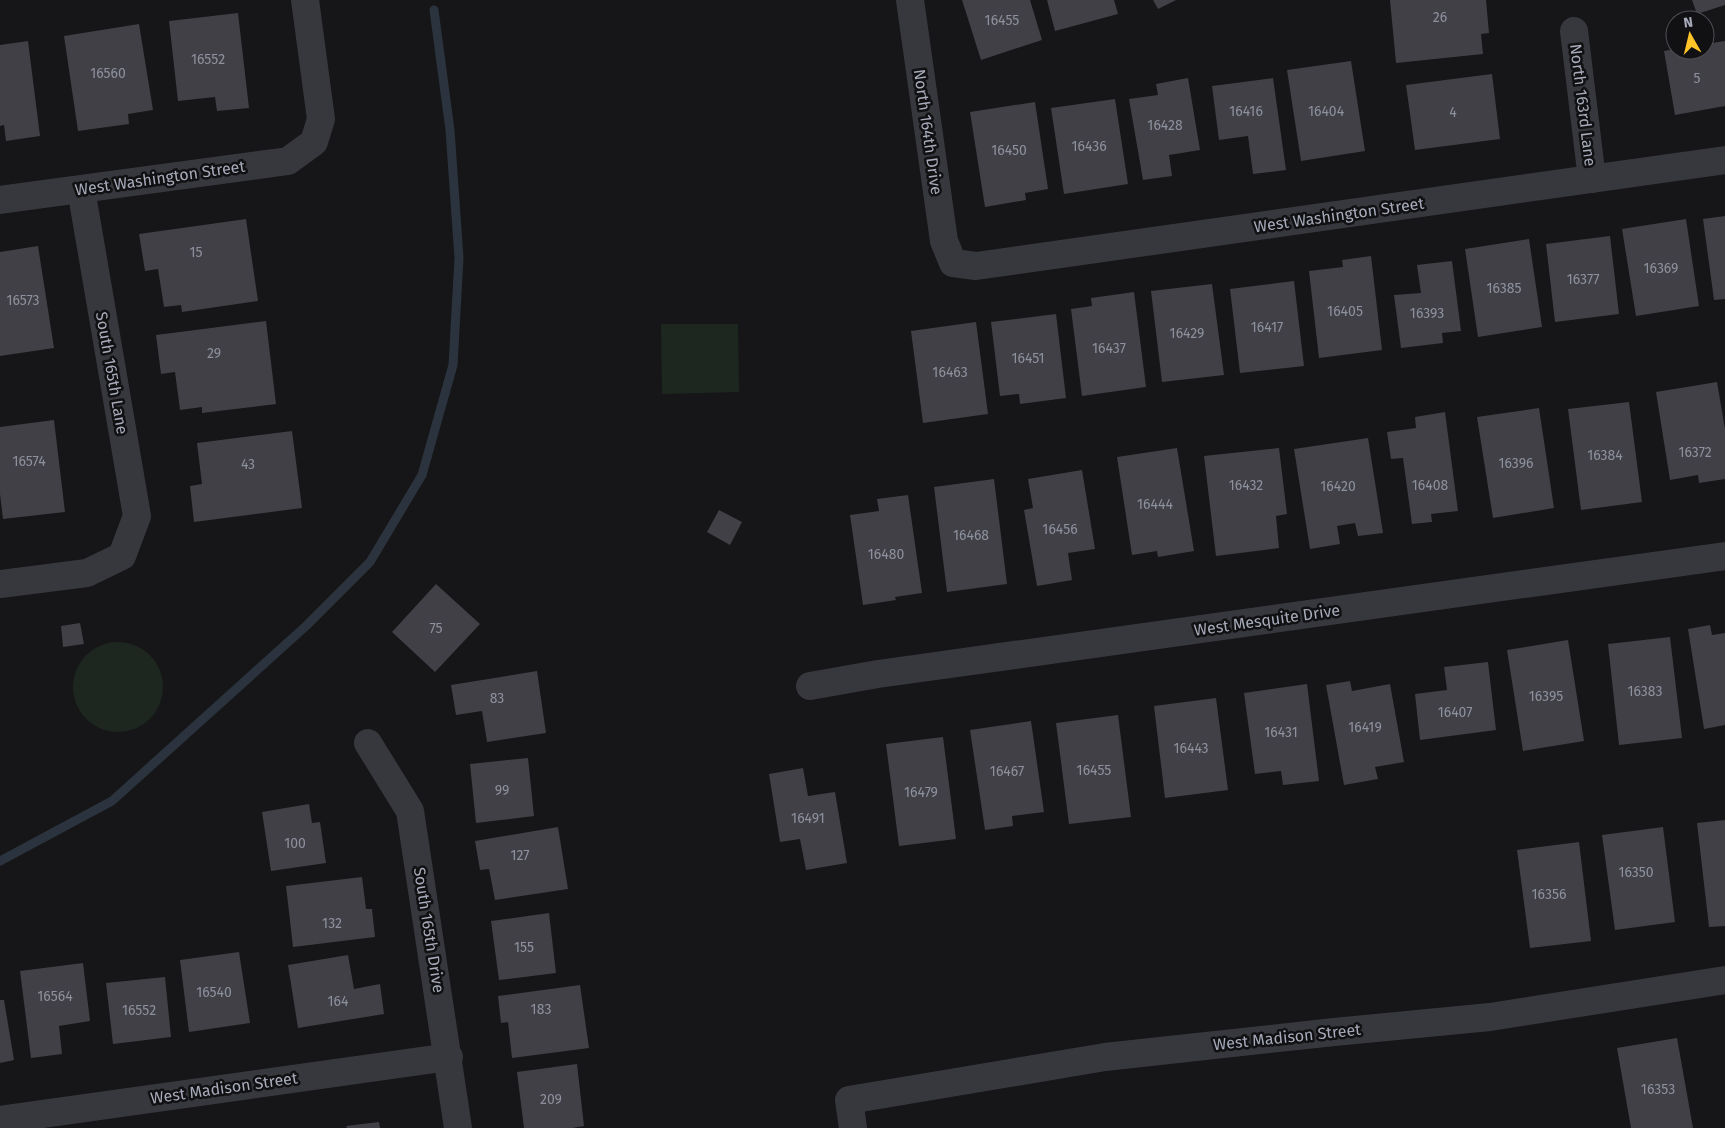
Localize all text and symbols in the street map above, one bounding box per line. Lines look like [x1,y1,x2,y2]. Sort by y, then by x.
house number: 26 [1433,9,1447,26]
north arrow [1665,10,1715,60]
house number: 16455 [985,12,1019,29]
text: N [1682,14,1694,32]
street label: North 163rd Lane [1566,43,1600,167]
house number: 16552 [191,51,225,68]
house number: 16560 [90,65,126,82]
street label: North 164th Drive [910,68,946,196]
house number: 5 [1693,70,1701,87]
house number: 16416 [1229,103,1263,120]
house number: 16404 [1308,103,1345,120]
house number: 4 [1449,104,1457,121]
house number: 16428 [1147,117,1183,134]
house number: 16436 [1071,138,1107,155]
house number: 16450 [991,142,1027,159]
street label: West Washington Street [74,157,246,199]
street label: West Washington Street [1253,194,1425,236]
house number: 15 [189,244,203,261]
house number: 16369 [1644,260,1678,277]
house number: 16377 [1567,271,1599,288]
house number: 16385 [1486,280,1522,297]
house number: 16573 [6,292,40,309]
house number: 16405 [1327,303,1363,320]
house number: 16393 [1410,305,1444,322]
street label: South 165th Lane [92,310,132,436]
house number: 16417 [1251,319,1283,336]
house number: 16429 [1170,325,1204,342]
house number: 16437 [1092,340,1126,357]
house number: 29 [207,345,221,362]
house number: 16451 [1011,350,1045,367]
house number: 16463 [932,364,968,381]
house number: 16372 [1678,444,1712,461]
house number: 16384 [1587,447,1623,464]
house number: 16574 [12,453,46,470]
house number: 16396 [1498,455,1534,472]
house number: 43 [241,456,255,473]
house number: 16432 [1229,477,1263,494]
house number: 16408 [1412,477,1449,494]
house number: 16420 [1320,478,1356,495]
house number: 16444 [1137,496,1173,513]
house number: 16456 [1042,521,1078,538]
house number: 16468 [953,527,989,544]
house number: 16480 [868,546,904,563]
street label: West Mesquite Drive [1193,600,1341,640]
house number: 75 [429,620,443,637]
house number: 16383 [1627,683,1663,700]
house number: 16395 [1529,688,1563,705]
house number: 83 [490,690,504,707]
house number: 16407 [1438,704,1472,721]
house number: 16419 [1348,719,1382,736]
house number: 16431 [1264,724,1298,741]
house number: 16443 [1173,740,1209,757]
house number: 16455 [1077,762,1111,779]
house number: 16467 [990,763,1024,780]
house number: 99 [495,782,509,799]
house number: 16479 [904,784,938,801]
house number: 16491 [791,810,825,827]
house number: 100 [284,835,306,852]
house number: 127 [510,847,530,864]
house number: 16350 [1618,864,1654,881]
street label: South 165th Drive [410,866,448,994]
house number: 16356 [1532,886,1566,903]
house number: 132 [322,915,342,932]
house number: 155 [514,939,534,956]
house number: 16540 [196,984,232,1001]
house number: 16564 [37,988,73,1005]
house number: 164 [328,993,349,1010]
house number: 183 [531,1001,551,1018]
house number: 16552 [122,1002,156,1019]
street label: West Madison Street [1212,1020,1362,1054]
street label: West Madison Street [149,1068,299,1108]
house number: 16353 [1641,1081,1675,1098]
house number: 209 [540,1091,562,1108]

